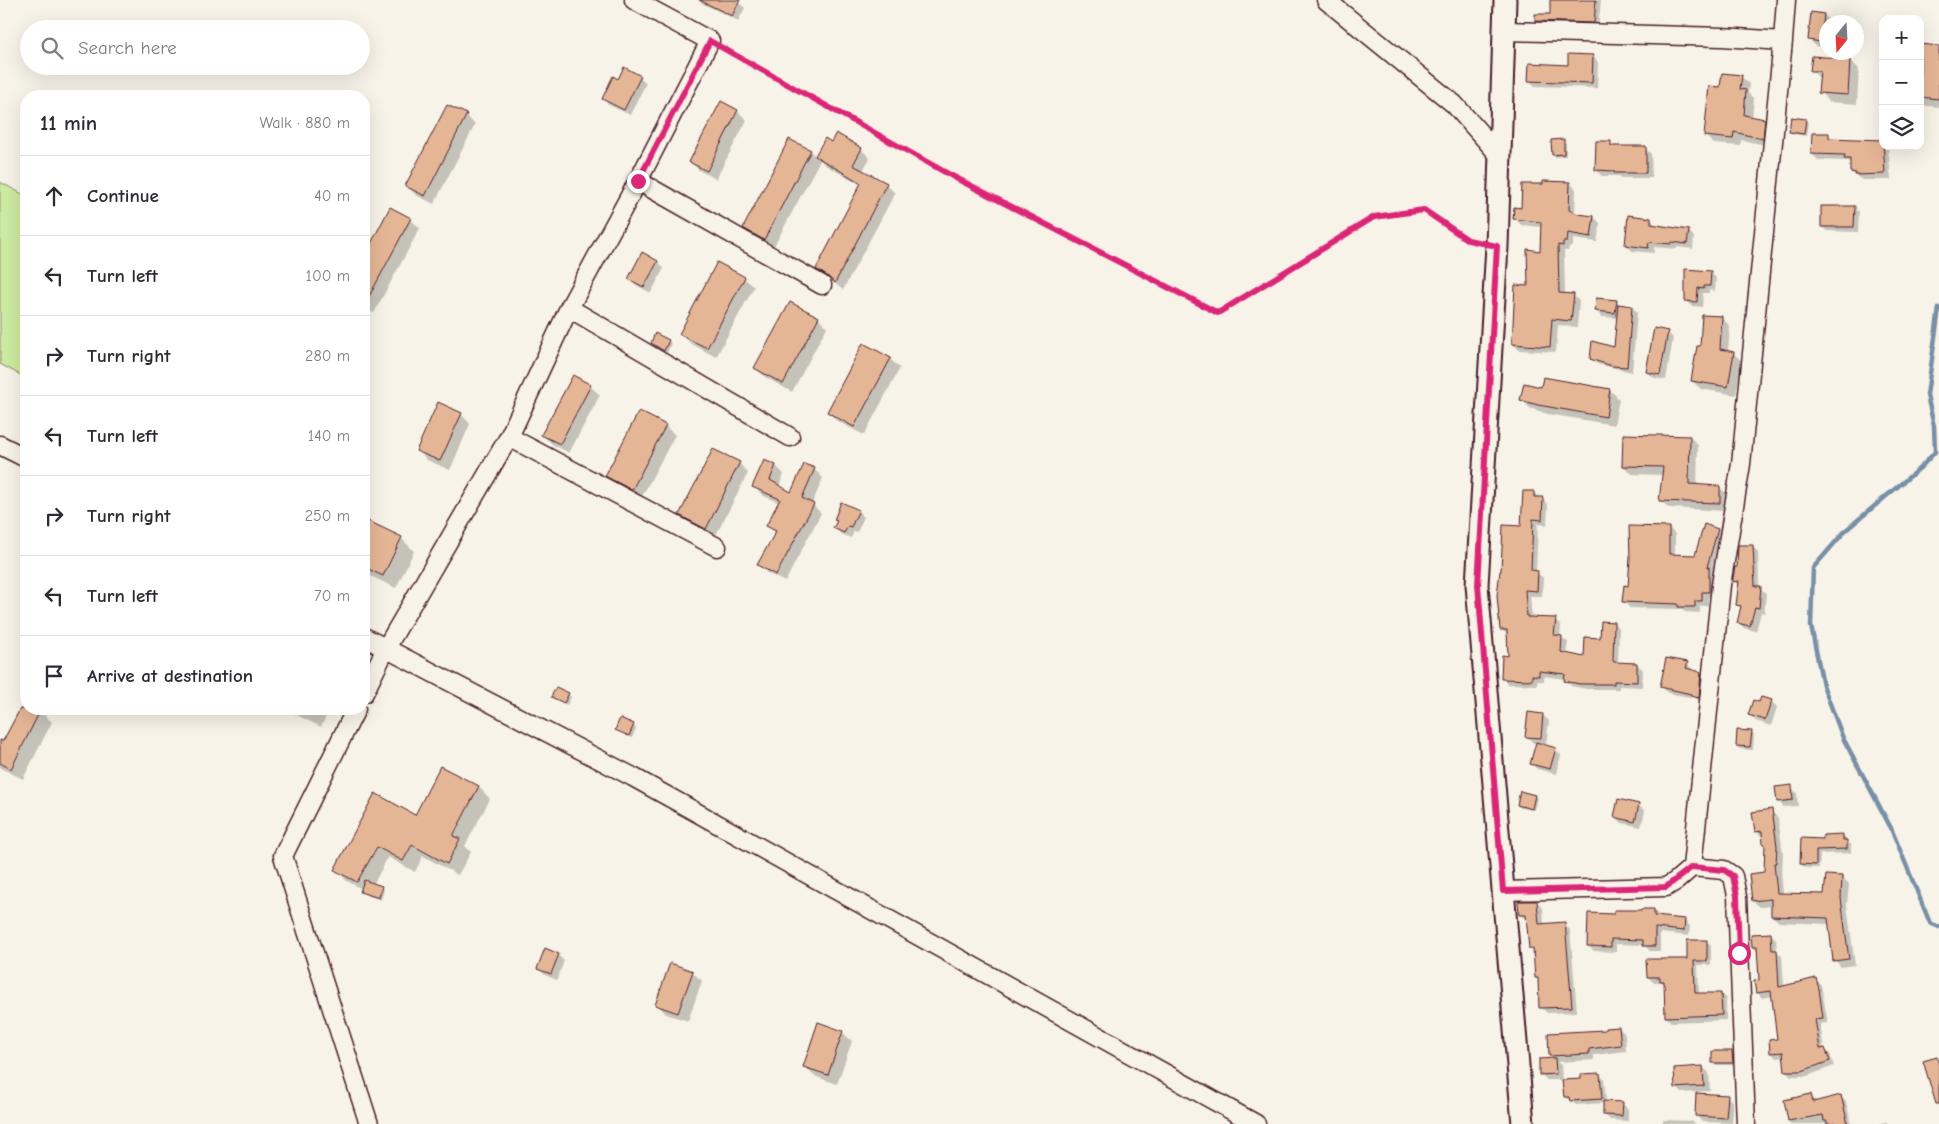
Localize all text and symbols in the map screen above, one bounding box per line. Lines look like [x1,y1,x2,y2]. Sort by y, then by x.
north arrow [1819,15,1864,60]
map controls [1879,15,1924,150]
button: + [1879,15,1924,60]
search box [20,20,370,75]
icon: search [38,34,66,62]
text: Search here [78,37,177,59]
button: − [1879,60,1924,105]
button: layers [1879,105,1924,150]
text: 11 min [40,111,97,135]
text: Walk · 880 m [259,114,350,132]
route end [627,170,650,193]
icon: ahead [40,182,68,210]
text: Continue [87,185,159,207]
text: 40 m [314,187,350,205]
icon: left [40,262,68,290]
text: Turn left [87,265,158,287]
text: 100 m [306,267,350,285]
icon: right [40,342,68,370]
text: Turn right [87,345,171,367]
text: 280 m [305,347,350,365]
icon: left [40,422,68,450]
text: Turn left [87,425,158,447]
text: 140 m [308,427,350,445]
icon: right [40,502,68,530]
text: Turn right [87,505,171,527]
text: 250 m [305,507,350,525]
icon: left [40,582,68,610]
text: Turn left [87,585,158,607]
text: 70 m [314,587,350,605]
icon: arrive [40,662,68,690]
text: Arrive at destination [87,665,253,687]
route start [1728,942,1751,965]

